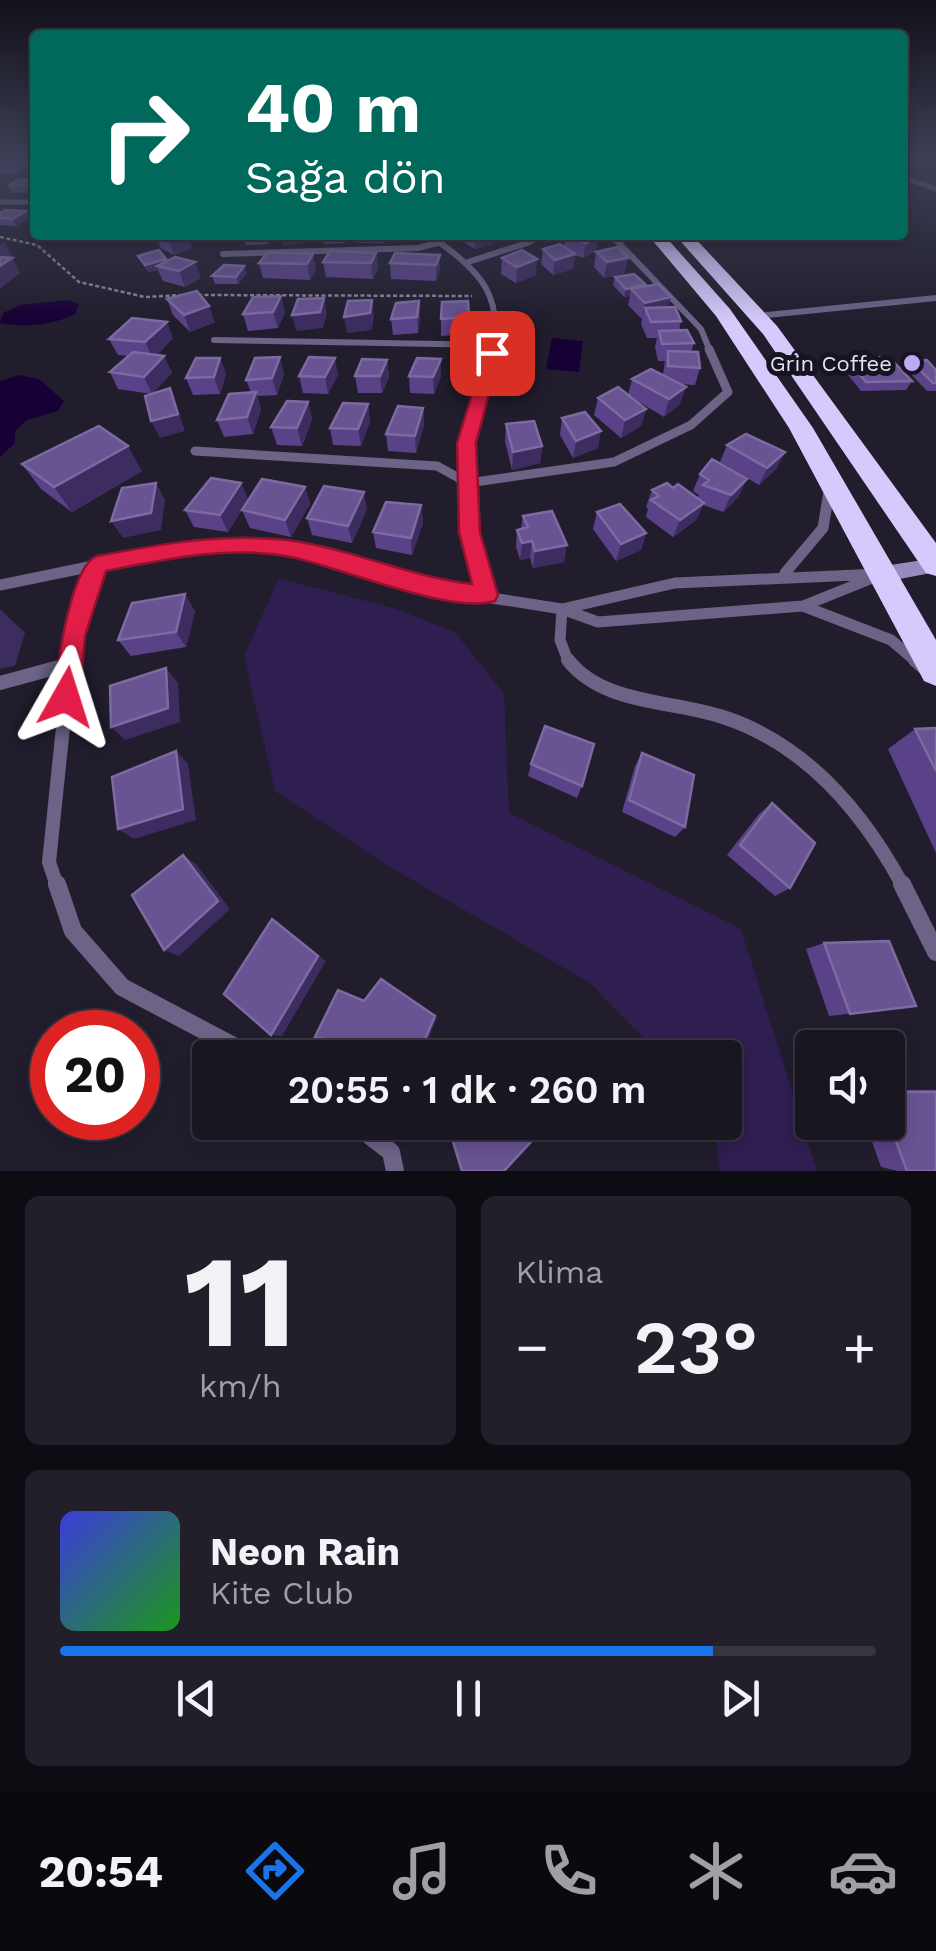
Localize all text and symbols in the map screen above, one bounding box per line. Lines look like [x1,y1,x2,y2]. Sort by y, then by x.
text: 40 m [245,67,421,149]
icon: right [80,70,210,200]
text: Sağa dön [245,151,446,204]
pin [450,311,535,396]
icon: arrive [465,326,520,381]
place label: Grin Coffee [770,351,892,376]
marker: Grin Coffee [901,352,923,374]
position arrow [14,645,118,749]
speed limit sign: 20 [30,1010,160,1140]
map controls [795,1030,905,1140]
button: sound [795,1030,905,1140]
text: 20:55 · 1 dk · 260 m [288,1068,646,1112]
text: 11 [184,1225,296,1378]
text: Klima [516,1253,603,1291]
text: 23° [633,1303,758,1391]
text: − [516,1315,549,1379]
text: + [843,1315,876,1379]
text: km/h [199,1367,281,1405]
text: Neon Rain [210,1530,400,1574]
text: Kite Club [210,1574,354,1612]
icon: previous [169,1671,224,1726]
icon: pause [441,1671,496,1726]
icon: next [713,1671,768,1726]
icon: directions [240,1836,310,1906]
icon: music [387,1836,457,1906]
icon: phone [534,1836,604,1906]
icon: climate [681,1836,751,1906]
icon: car [828,1836,898,1906]
text: 20:54 [38,1845,163,1898]

